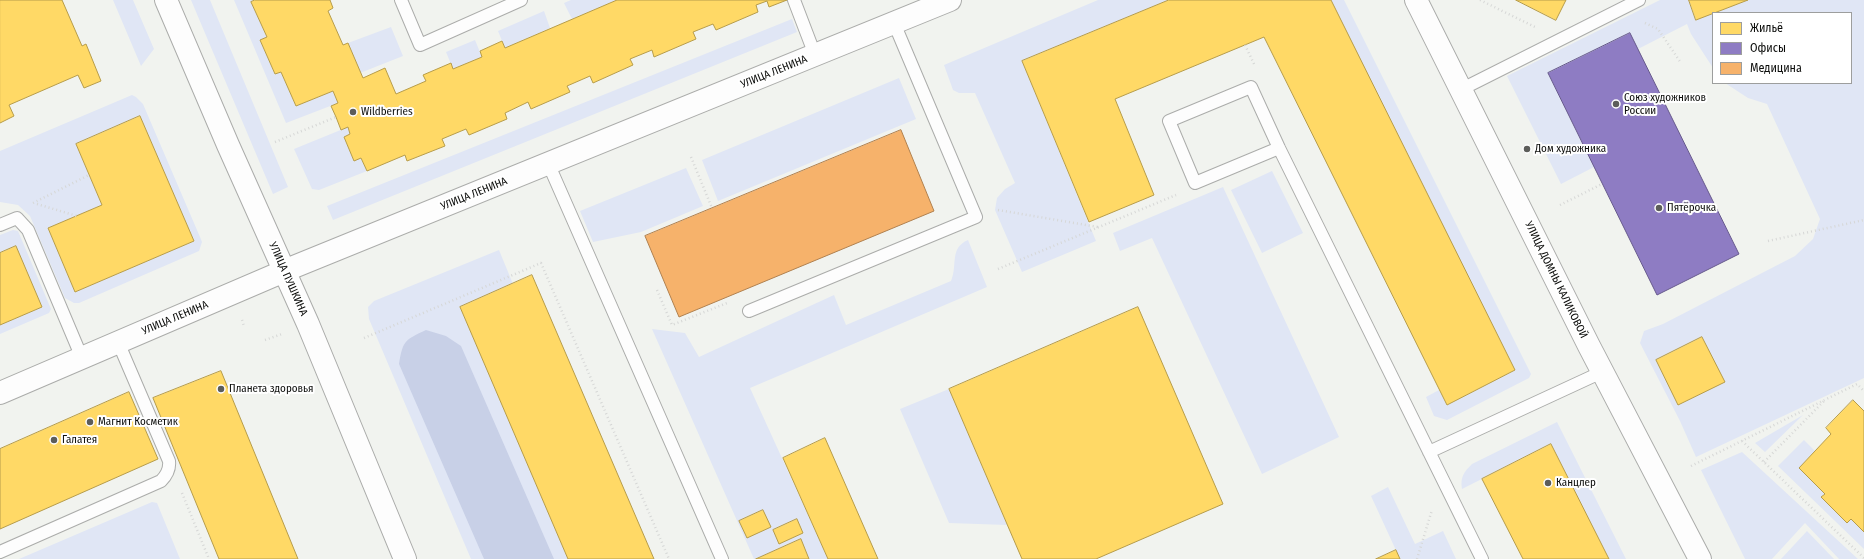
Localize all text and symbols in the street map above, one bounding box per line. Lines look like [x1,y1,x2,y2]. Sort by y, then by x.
legend [1712,12,1852,84]
text: Жильё [1750,21,1783,35]
text: Офисы [1750,41,1786,55]
street label: УЛИЦА ЛЕНИНА [739,53,809,91]
text: Медицина [1750,61,1802,75]
place label: Союз художников России [1624,91,1706,117]
marker: Союз художников России [1611,99,1621,109]
place label: Wildberries [361,105,413,119]
marker: Wildberries [348,107,358,117]
place label: Дом художника [1535,142,1606,156]
marker: Дом художника [1522,144,1532,154]
street label: УЛИЦА ЛЕНИНА [439,175,509,213]
place label: Пятёрочка [1667,201,1716,215]
marker: Пятёрочка [1654,203,1664,213]
street label: УЛИЦА ДОМНЫ КАЛИКОВОЙ [1522,219,1590,341]
street label: УЛИЦА ПУШКИНА [266,240,310,318]
street label: УЛИЦА ЛЕНИНА [140,298,210,338]
place label: Планета здоровья [229,382,314,396]
marker: Планета здоровья [216,384,226,394]
place label: Магнит Косметик [98,415,178,429]
marker: Магнит Косметик [85,417,95,427]
place label: Галатея [62,433,97,447]
marker: Галатея [49,435,59,445]
place label: Канцлер [1556,476,1596,490]
marker: Канцлер [1543,478,1553,488]

